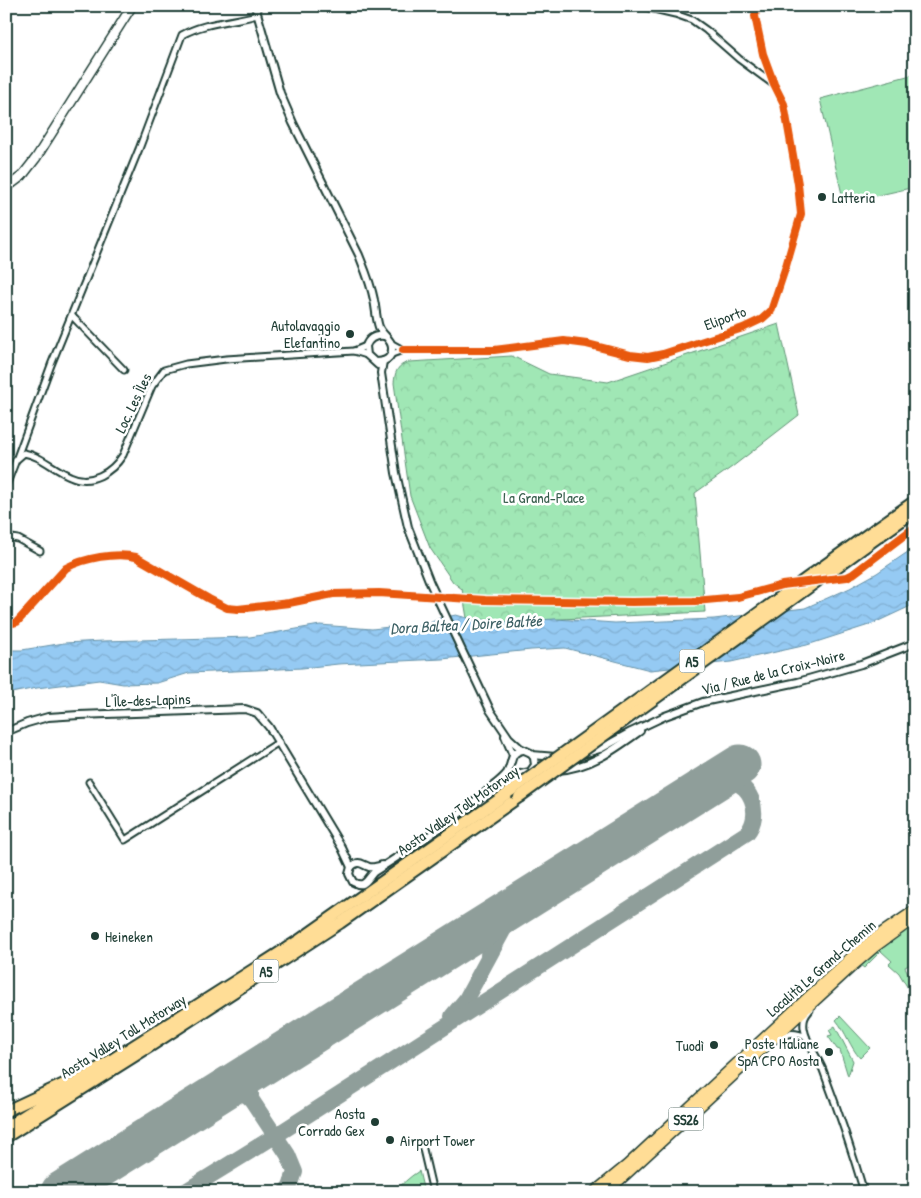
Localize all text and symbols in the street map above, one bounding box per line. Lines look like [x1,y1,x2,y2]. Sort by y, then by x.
place label: Latteria [832,187,875,208]
marker: Latteria [816,191,828,203]
street label: Eliporto [701,301,749,335]
place label: Autolavaggio Elefantino [271,315,340,353]
marker: Autolavaggio Elefantino [344,328,356,340]
street label: Loc. Les Îles [110,369,157,436]
park label: La Grand-Place [503,487,585,508]
water label: Dora Baltea / Doire Baltée [390,609,543,639]
street label: Via / Rue de la Croix-Noire [699,644,847,700]
road number: A5 [680,649,704,672]
street label: L'Île-des-Lapins [105,688,191,712]
street label: Aosta Valley Toll Motorway [393,760,523,860]
street label: Località Le Grand-Chemin [762,914,880,1021]
place label: Heineken [105,926,153,947]
marker: Heineken [89,930,101,942]
road number: A5 [254,959,278,982]
street label: Aosta Valley Toll Motorway [56,989,190,1083]
place label: Poste Italiane SpA CPO Aosta [738,1033,819,1071]
place label: Tuodì [676,1035,704,1056]
marker: Tuodì [708,1039,720,1051]
marker: Poste Italiane SpA CPO Aosta [823,1046,835,1058]
place label: Aosta Corrado Gex [298,1103,365,1141]
road number: SS26 [668,1108,704,1130]
marker: Aosta Corrado Gex [369,1116,381,1128]
place label: Airport Tower [400,1130,475,1151]
marker: Airport Tower [384,1134,396,1146]

